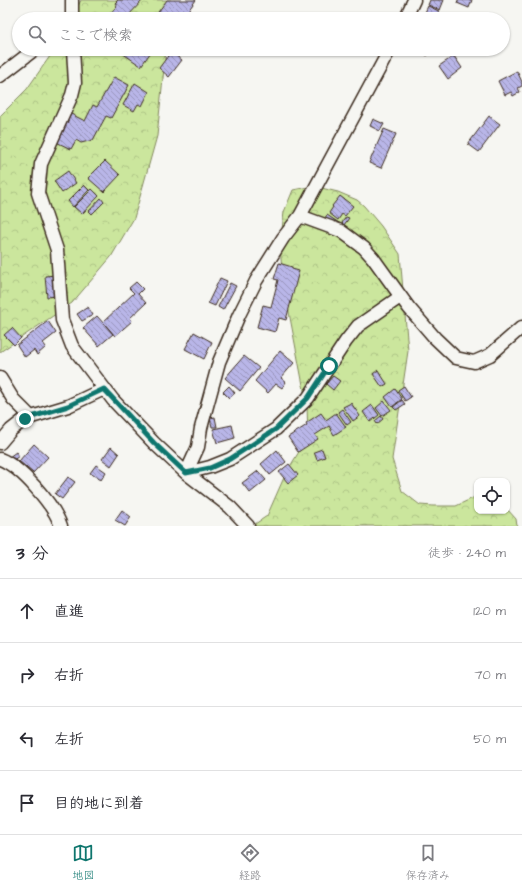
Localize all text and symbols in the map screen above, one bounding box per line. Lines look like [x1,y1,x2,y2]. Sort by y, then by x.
search box [12,12,510,56]
icon: search [26,23,48,45]
text: ここで検索 [58,25,133,46]
route start [320,357,338,375]
route end [16,410,34,428]
map controls [474,478,510,514]
button: locate [474,478,510,514]
text: 3 分 [16,542,48,566]
text: 徒歩 · 240 m [428,544,506,562]
icon: ahead [16,600,38,622]
text: 直進 [54,601,84,622]
text: 120 m [473,602,506,620]
icon: right [16,664,38,686]
text: 右折 [54,665,84,686]
text: 70 m [474,666,506,684]
icon: left [16,728,38,750]
text: 左折 [54,729,84,750]
text: 50 m [473,730,506,748]
icon: arrive [16,792,38,814]
text: 目的地に到着 [54,793,144,814]
tab: 地図 [72,842,94,883]
tab: 経路 [239,842,261,883]
tab: 保存済み [406,842,450,883]

